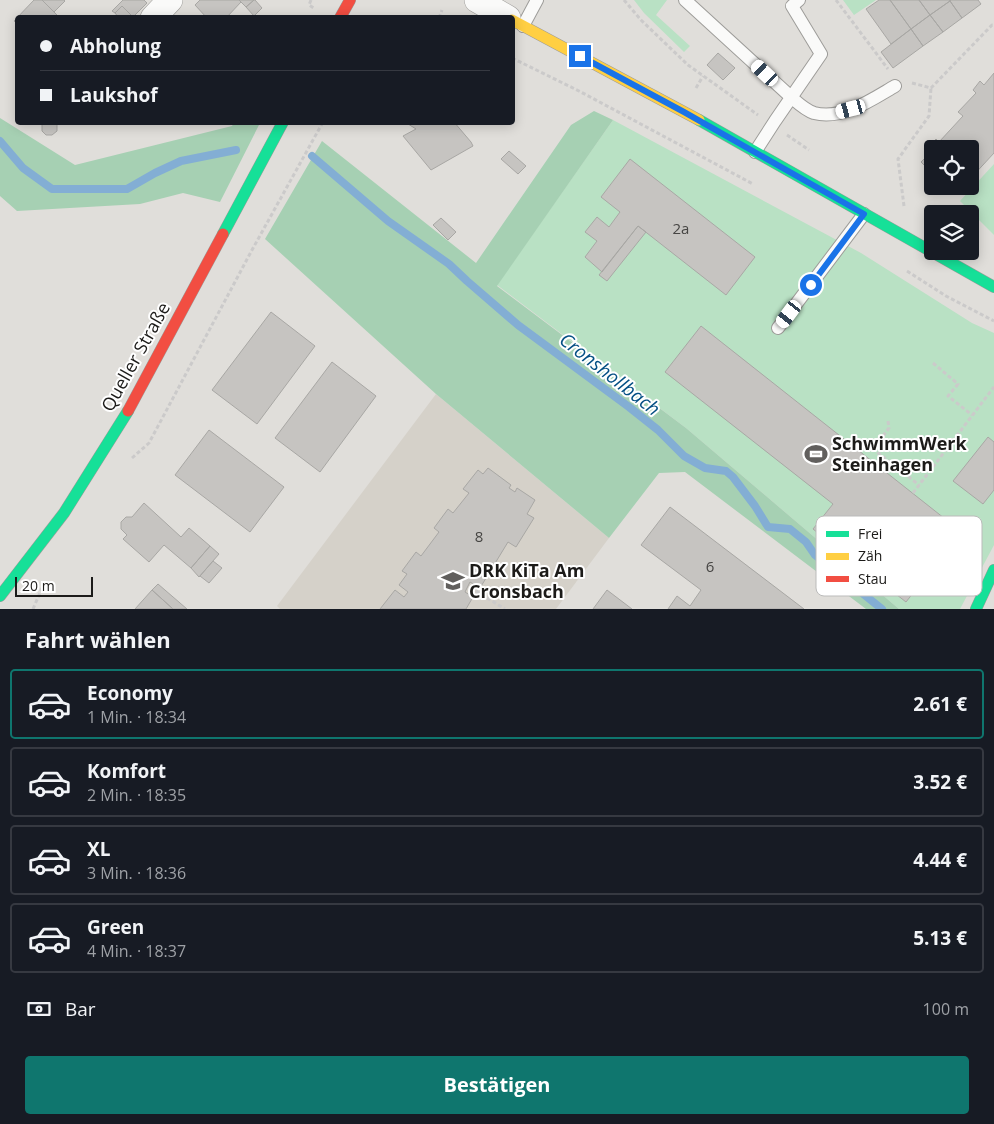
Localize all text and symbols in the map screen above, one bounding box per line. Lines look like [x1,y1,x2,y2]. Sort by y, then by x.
text: Abholung [70,33,161,59]
route end [569,45,591,67]
car [748,57,781,89]
text: Laukshof [70,82,158,108]
car [834,98,867,120]
map controls [924,140,979,260]
button: locate [924,140,979,195]
button: layers [924,205,979,260]
house number: 2a [673,218,689,238]
route start [800,274,822,296]
street label: Queller Straße [95,298,175,415]
car [773,298,804,330]
water label: Cronshollbach [554,326,666,422]
place label: SchwimmWerk Steinhagen [832,431,967,476]
sports icon: SchwimmWerk Steinhagen [803,441,829,467]
legend [816,516,982,596]
text: Frei [858,524,882,543]
house number: 8 [475,526,483,546]
text: Zäh [858,546,882,565]
house number: 6 [706,556,714,576]
place label: DRK KiTa Am Cronsbach [469,558,584,603]
school or university icon: DRK KiTa Am Cronsbach [440,568,466,594]
text: Stau [858,569,887,588]
scale bar [15,574,92,597]
text: 20 m [22,576,55,595]
text: Fahrt wählen [25,624,171,654]
text: Economy [87,680,173,706]
icon: car [27,682,72,727]
text: 2.61 € [913,691,967,717]
text: 1 Min. · 18:34 [87,706,186,728]
text: Komfort [87,758,166,784]
icon: car [27,760,72,805]
text: 3.52 € [913,769,967,795]
text: 2 Min. · 18:35 [87,784,186,806]
text: XL [87,836,110,862]
icon: car [27,838,72,883]
text: 4.44 € [913,847,967,873]
text: 3 Min. · 18:36 [87,862,186,884]
text: Green [87,914,144,940]
icon: car [27,916,72,961]
text: 5.13 € [913,925,967,951]
text: 4 Min. · 18:37 [87,940,186,962]
icon: cash [25,995,53,1023]
text: Bar [65,996,96,1022]
text: 100 m [923,998,969,1020]
button: Bestätigen [25,1056,969,1114]

